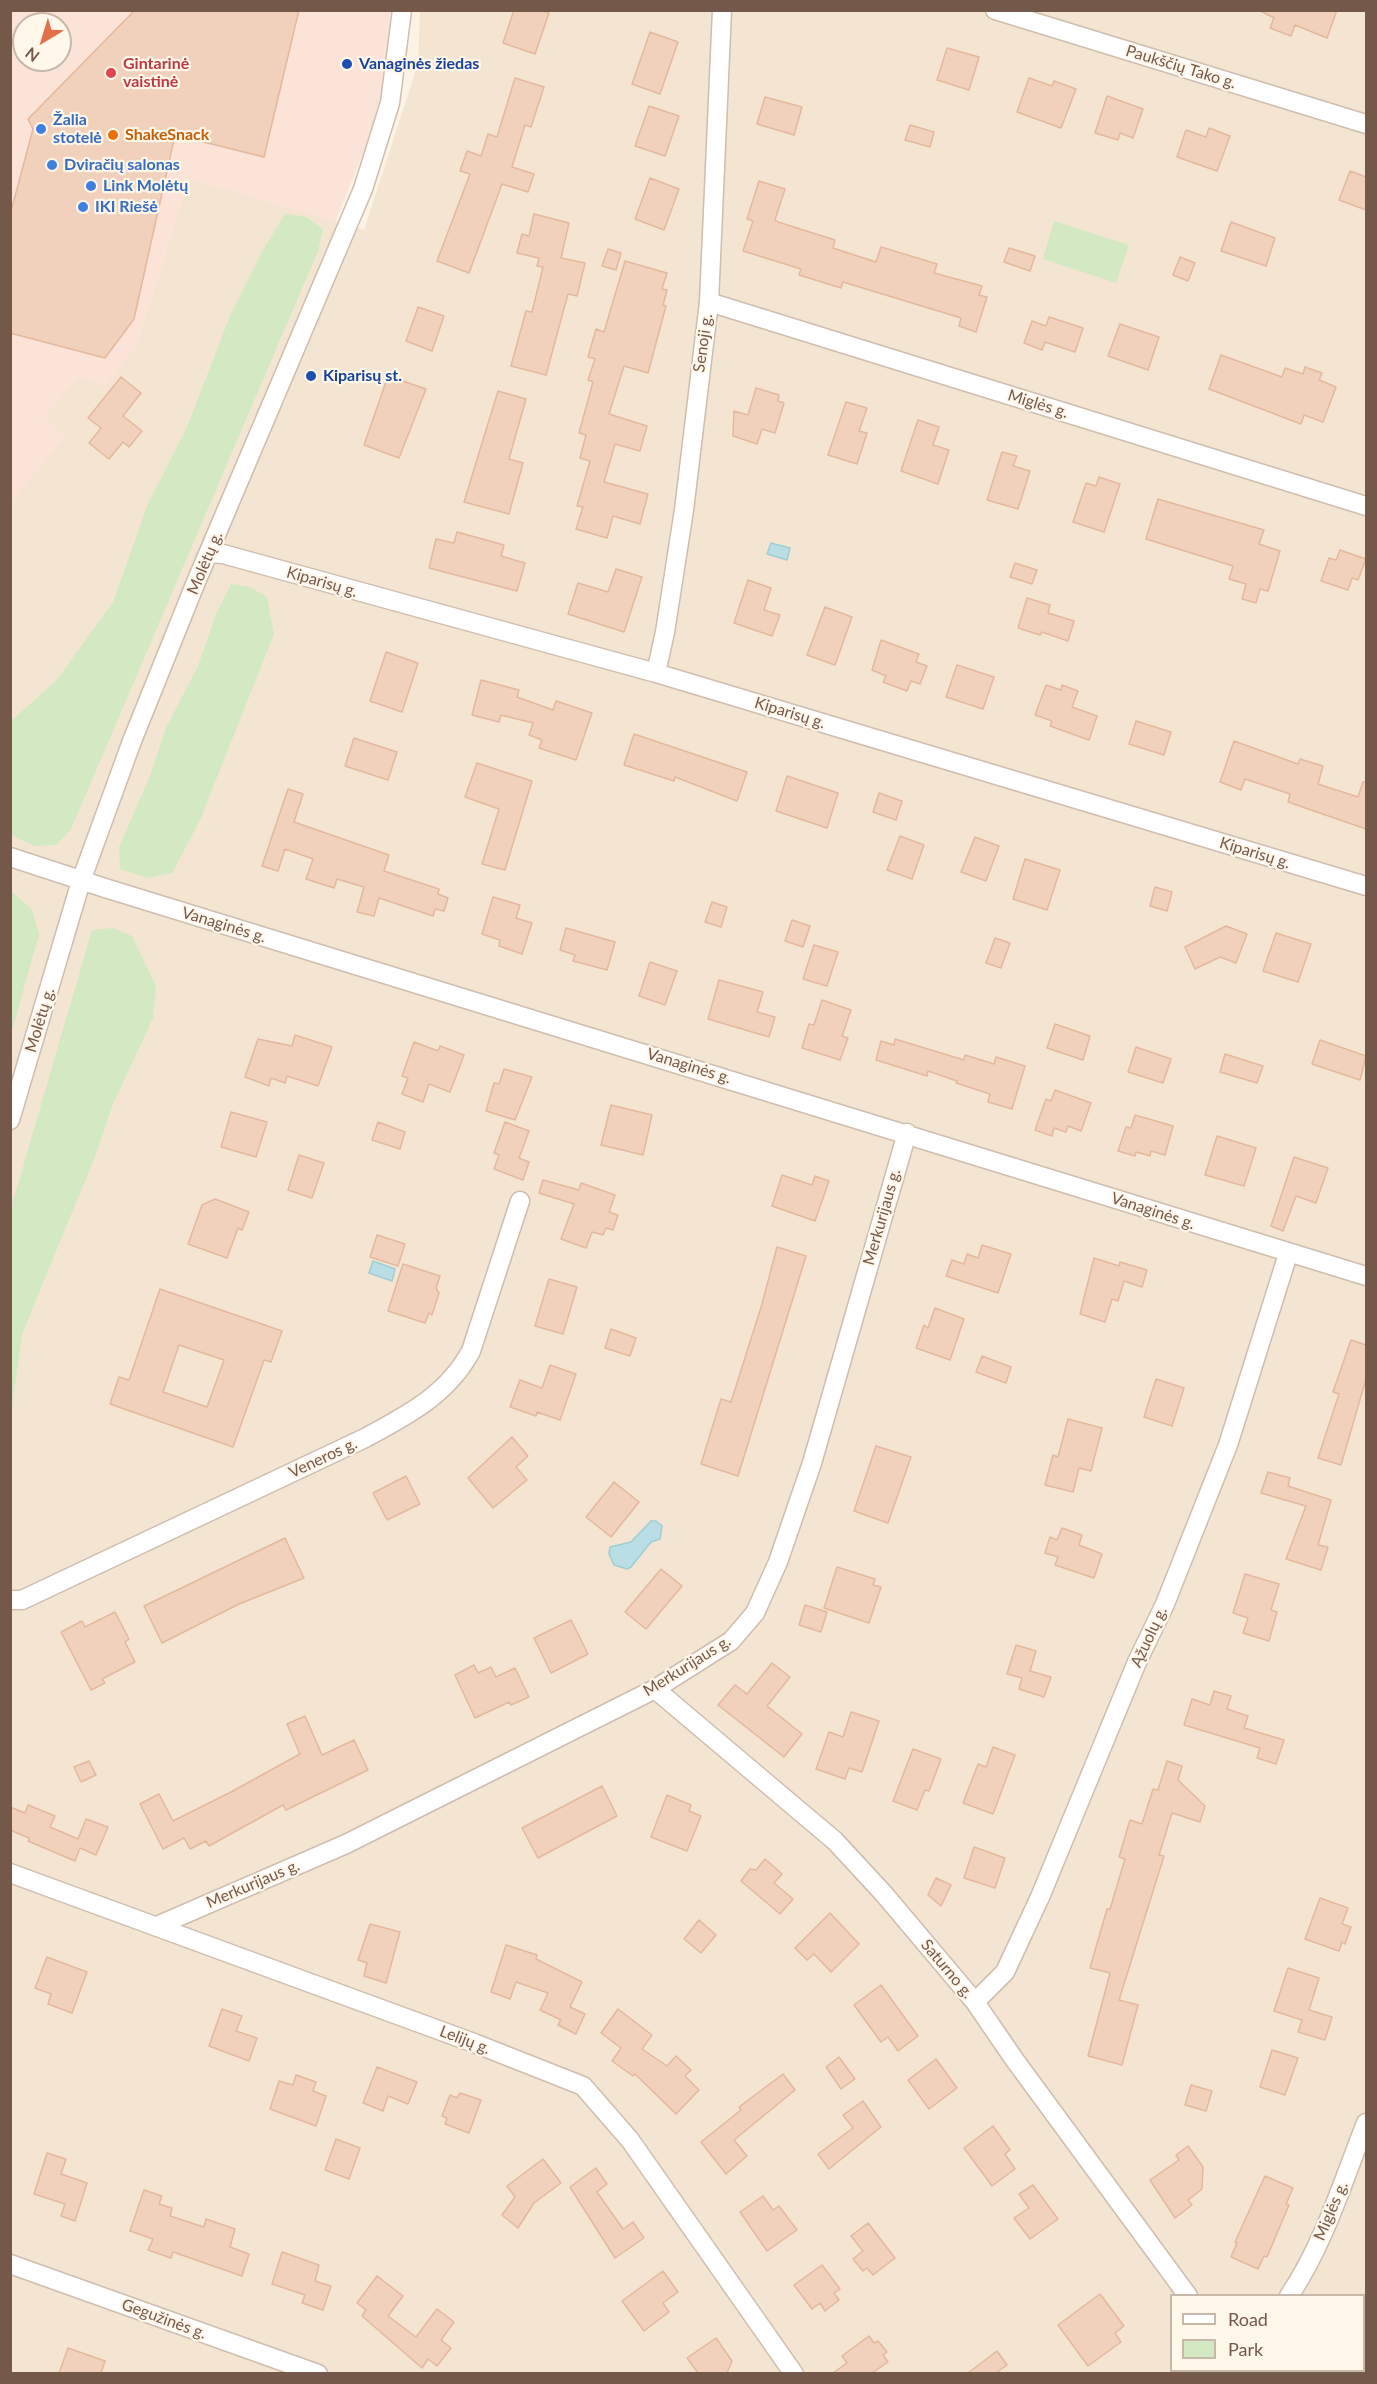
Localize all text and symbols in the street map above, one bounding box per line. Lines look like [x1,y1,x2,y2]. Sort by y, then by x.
north arrow [12,12,72,72]
street label: Paukščių Tako g. [1124,41,1238,93]
text: N [21,44,43,66]
place label: Gintarinė vaistinė [123,54,189,92]
place label: Vanaginės žiedas [359,54,479,74]
marker: Vanaginės žiedas [340,57,354,71]
marker: Gintarinė vaistinė [104,66,118,80]
place label: Žalia stotelė [53,110,102,148]
marker: Žalia stotelė [34,122,48,136]
place label: ShakeSnack [125,125,209,145]
marker: ShakeSnack [106,128,120,142]
place label: Dviračių salonas [64,155,180,175]
marker: Dviračių salonas [45,158,59,172]
place label: Link Molėtų [103,176,188,196]
marker: Link Molėtų [84,179,98,193]
place label: IKI Riešė [95,197,158,217]
marker: IKI Riešė [76,200,90,214]
street label: Senoji g. [689,312,717,374]
place label: Kiparisų st. [323,366,402,386]
marker: Kiparisų st. [304,369,318,383]
street label: Miglės g. [1005,386,1071,422]
street label: Molėtų g. [183,529,227,597]
street label: Kiparisų g. [284,563,360,601]
street label: Kiparisų g. [752,693,828,733]
street label: Kiparisų g. [1217,833,1293,873]
street label: Vanaginės g. [180,903,268,947]
street label: Molėtų g. [21,985,59,1055]
street label: Vanaginės g. [645,1044,733,1088]
street label: Merkurijaus g. [859,1167,905,1267]
street label: Vanaginės g. [1109,1188,1197,1234]
street label: Veneros g. [286,1434,360,1482]
street label: Ąžuolų g. [1127,1604,1171,1670]
street label: Merkurijaus g. [640,1632,734,1700]
street label: Merkurijaus g. [203,1856,303,1912]
street label: Saturno g. [917,1936,977,2002]
street label: Lelijų g. [437,2022,493,2058]
street label: Miglės g. [1310,2179,1352,2243]
legend [1170,2294,1365,2372]
street label: Gegužinės g. [119,2295,209,2343]
text: Road [1228,2308,1268,2330]
text: Park [1228,2338,1263,2360]

